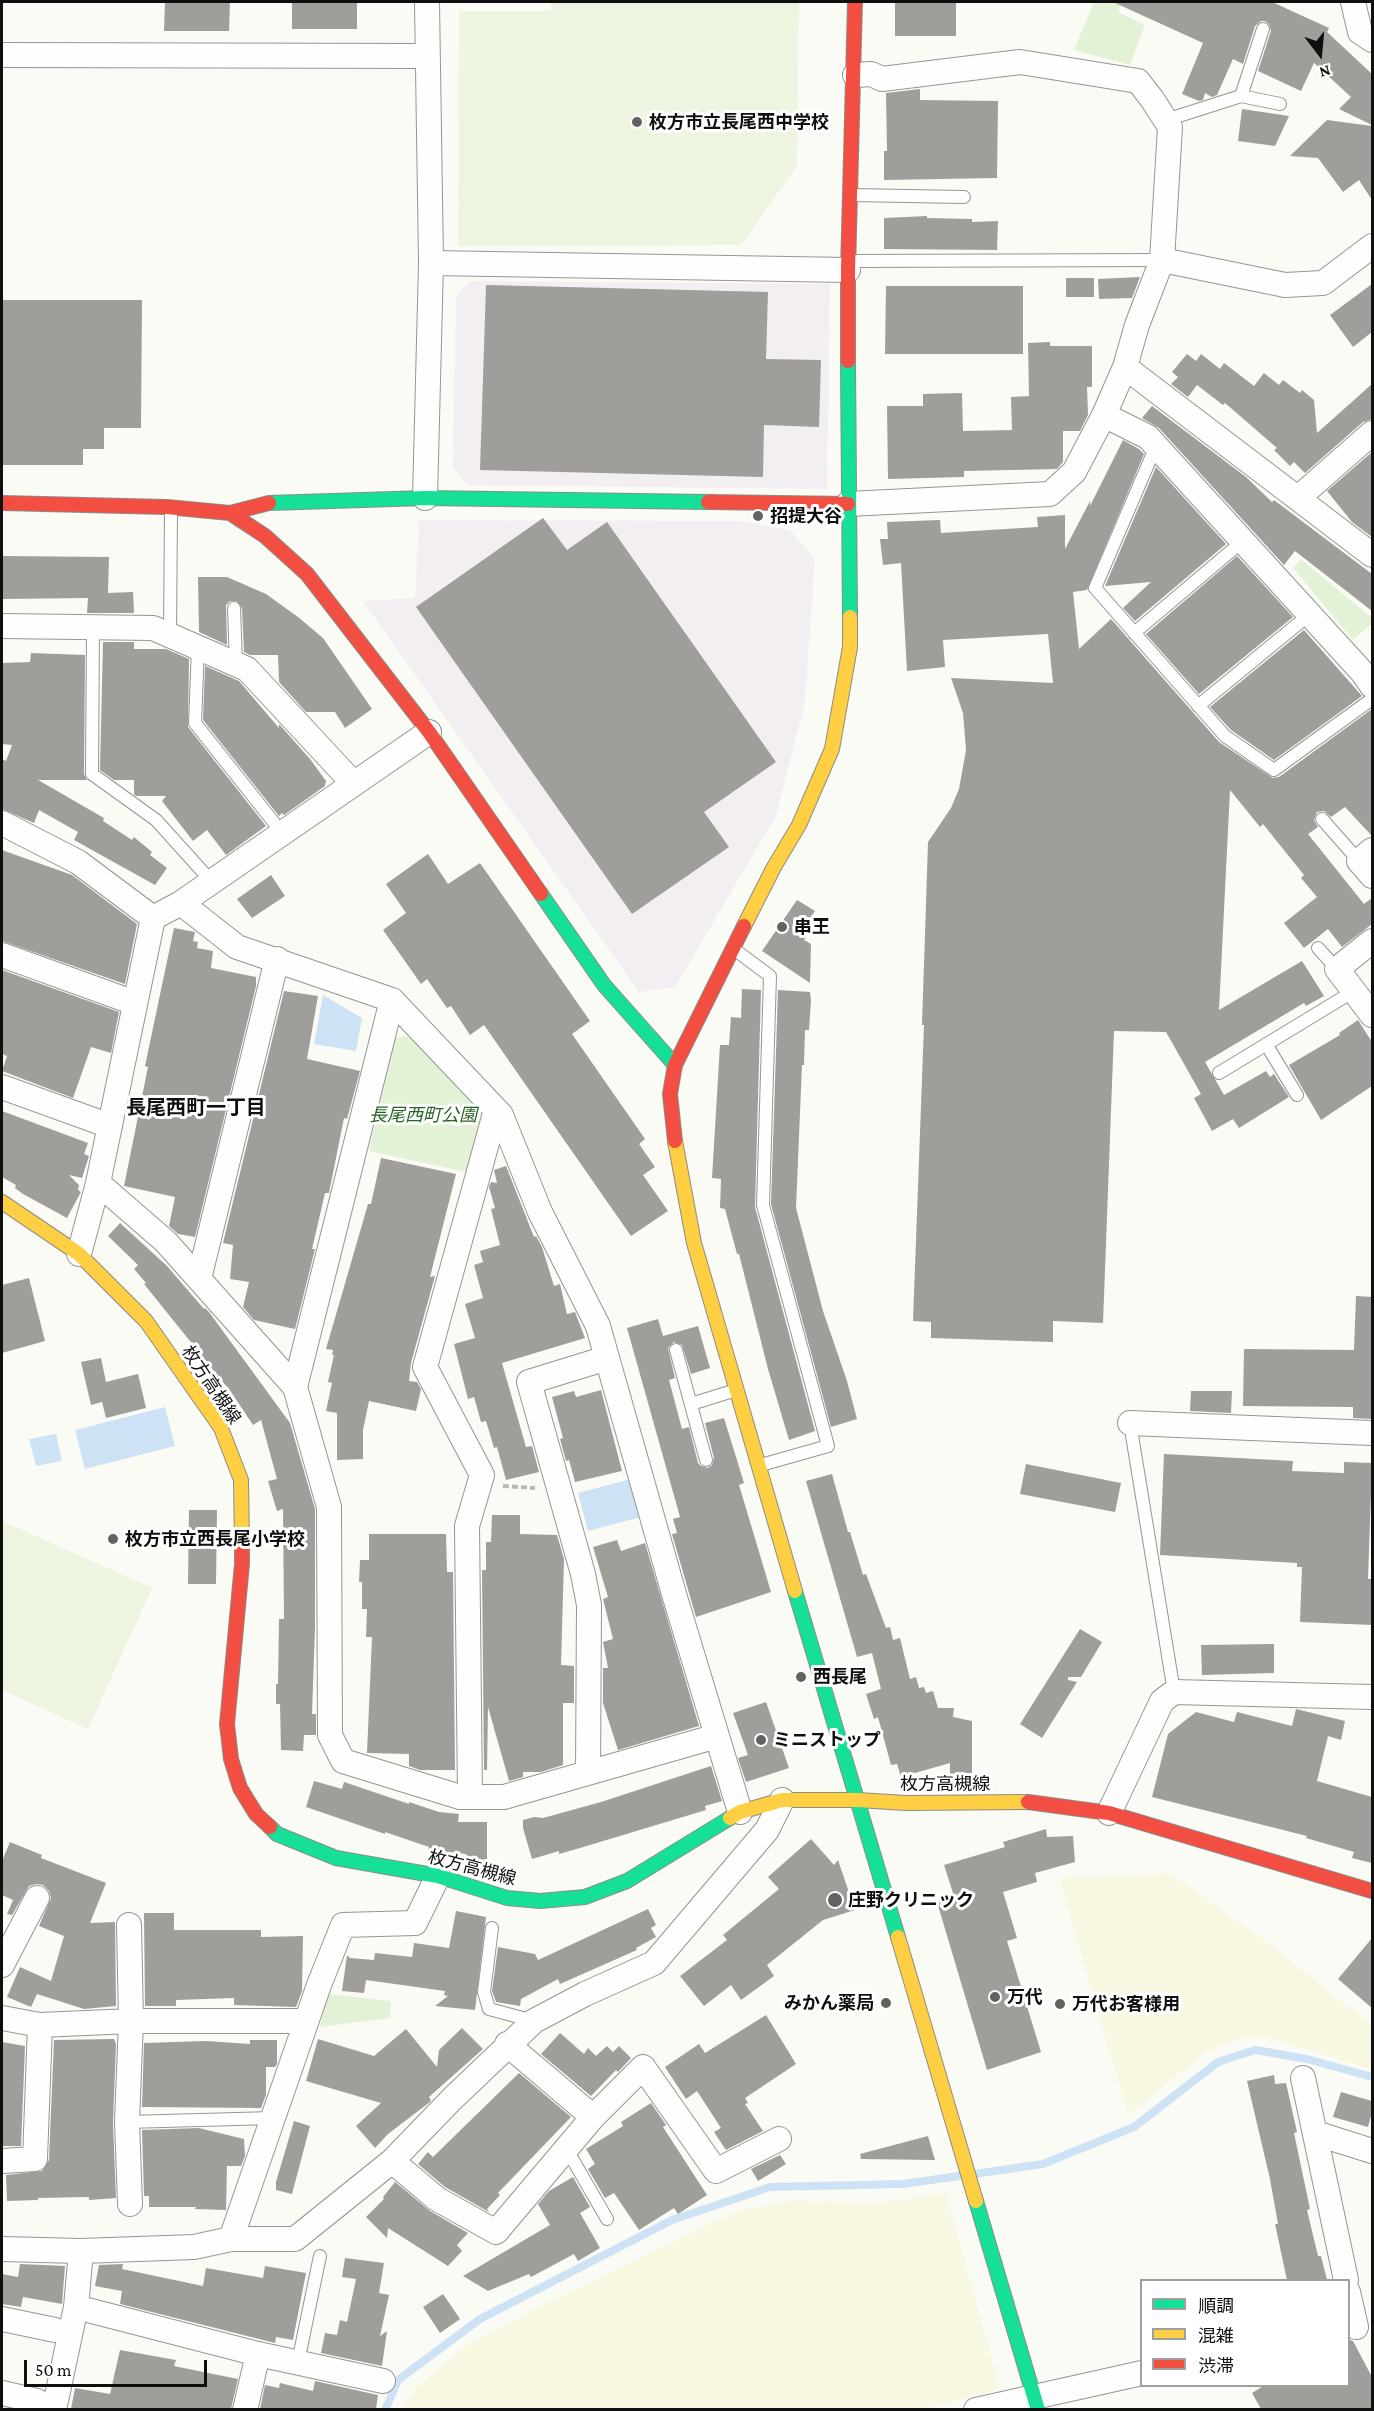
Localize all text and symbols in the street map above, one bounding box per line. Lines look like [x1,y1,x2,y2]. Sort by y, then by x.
north arrow [1290,24,1350,84]
text: N [1318,62,1333,81]
place label: 枚方市立長尾西中学校 [649,111,829,133]
marker: 枚方市立長尾西中学校 [630,115,644,129]
place label: 招提大谷 [770,505,842,527]
marker: 招提大谷 [751,509,765,523]
place label: 串王 [794,916,830,938]
marker: 串王 [775,920,789,934]
district label: 長尾西町一丁目 [126,1096,266,1120]
park label: 長尾西町公園 [369,1104,477,1126]
street label: 枚方高槻線 [177,1342,245,1428]
place label: 枚方市立西長尾小学校 [125,1528,305,1550]
marker: 枚方市立西長尾小学校 [106,1532,120,1546]
place label: 西長尾 [813,1666,867,1688]
marker: 西長尾 [794,1670,808,1684]
place label: ミニストップ [773,1729,881,1751]
marker: ミニストップ [754,1733,768,1747]
street label: 枚方高槻線 [900,1773,990,1795]
street label: 枚方高槻線 [426,1846,518,1890]
place label: 庄野クリニック [848,1889,974,1911]
marker: 庄野クリニック [826,1891,844,1909]
place label: 万代 [1007,1986,1043,2008]
marker: 万代 [988,1990,1002,2004]
place label: みかん薬局 [784,1992,874,2014]
place label: 万代お客様用 [1072,1993,1180,2015]
marker: みかん薬局 [879,1996,893,2010]
marker: 万代お客様用 [1053,1997,1067,2011]
legend [1140,2279,1350,2387]
text: 順調 [1198,2296,1234,2316]
text: 混雑 [1198,2326,1234,2346]
scale bar [27,2348,210,2386]
text: 渋滞 [1198,2356,1234,2376]
text: 50 m [35,2360,72,2380]

